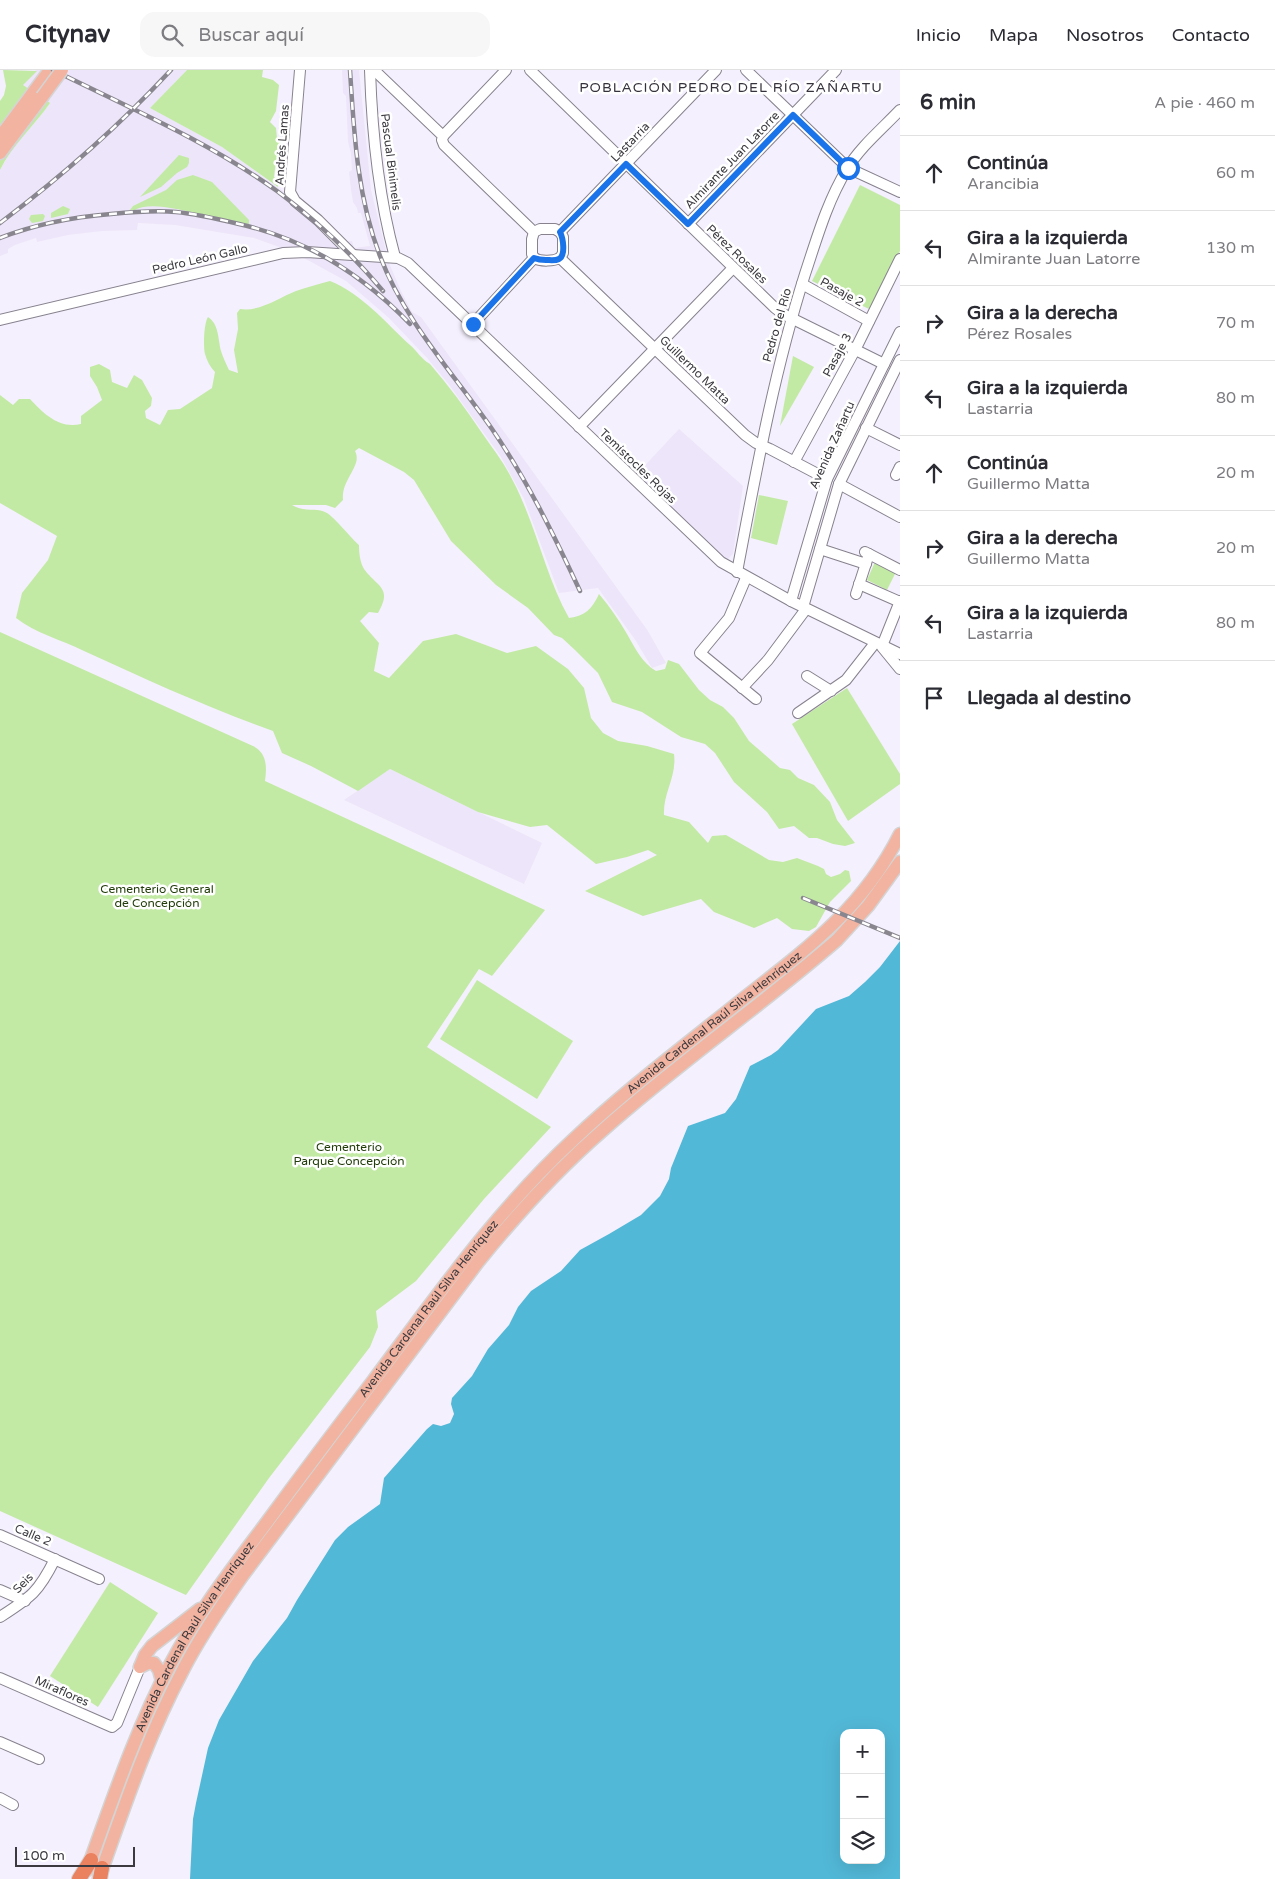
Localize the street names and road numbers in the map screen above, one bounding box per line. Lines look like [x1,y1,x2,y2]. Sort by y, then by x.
street label: Andrés Lamas [272,104,292,186]
street label: Almirante Juan Latorre [682,108,782,212]
street label: Pascual Binimelis [378,113,404,212]
street label: Lastarria [608,119,652,165]
street label: Pérez Rosales [704,222,770,287]
street label: Pedro León Gallo [151,241,249,277]
street label: Pasaje 2 [818,274,866,310]
street label: Pedro del Río [760,286,794,364]
street label: Pasaje 3 [820,331,854,379]
street label: Guillermo Matta [657,333,733,407]
street label: Avenida Zañartu [806,399,858,491]
street label: Temístocles Rojas [597,426,679,506]
street label: Avenida Cardenal Raúl Silva Henríquez [624,948,804,1097]
street label: Avenida Cardenal Raúl Silva Henríquez [356,1217,501,1400]
street label: Calle 2 [13,1521,53,1549]
street label: Avenida Cardenal Raúl Silva Henríquez [132,1539,257,1734]
street label: Seis [10,1570,36,1596]
street label: Miraflores [33,1673,91,1709]

